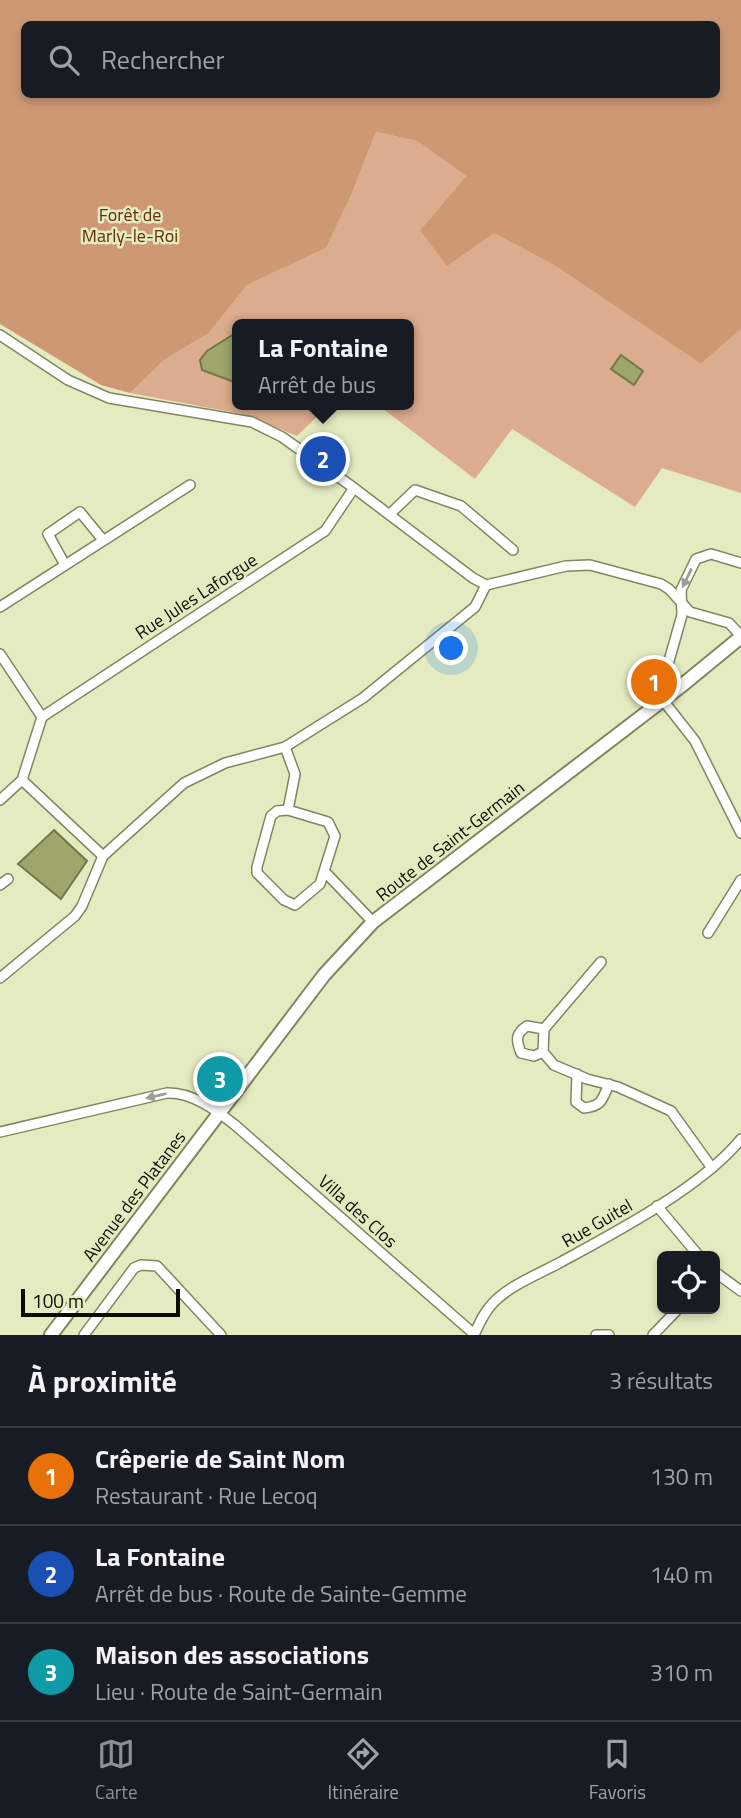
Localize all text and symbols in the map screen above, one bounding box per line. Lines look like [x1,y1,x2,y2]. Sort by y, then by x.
search box [21,21,720,98]
text: Rechercher [101,40,225,79]
icon: search [45,41,83,79]
park label: Forêt de Marly-le-Roi [82,201,178,249]
popup [232,319,414,410]
text: La Fontaine [258,328,388,367]
text: Arrêt de bus [258,367,376,402]
pin: 2 [300,433,346,485]
street label: Rue Jules Laforgue [130,546,262,646]
one-way arrow [682,568,693,588]
your location [434,631,468,665]
pin: 1 [631,656,677,708]
street label: Route de Saint-Germain [370,774,530,908]
pin: 3 [197,1053,243,1105]
one-way arrow [145,1091,167,1102]
street label: Avenue des Platanes [76,1125,192,1267]
street label: Villa des Clos [312,1168,404,1254]
street label: Rue Guitel [557,1192,637,1254]
map controls [657,1251,720,1314]
button: locate [657,1251,720,1314]
scale bar [21,1286,180,1318]
text: 100 m [32,1286,84,1315]
text: À proximité [28,1358,177,1404]
text: 3 résultats [609,1363,713,1398]
text: Crêperie de Saint Nom [95,1439,345,1478]
text: 1 [45,1459,57,1494]
text: 130 m [650,1459,713,1494]
text: Restaurant · Rue Lecoq [95,1478,318,1513]
text: La Fontaine [95,1537,225,1576]
text: 2 [45,1557,57,1592]
text: 140 m [650,1557,713,1592]
text: Arrêt de bus · Route de Sainte-Gemme [95,1576,467,1611]
text: Maison des associations [95,1635,369,1674]
text: 3 [45,1655,57,1690]
text: 310 m [650,1655,713,1690]
text: Lieu · Route de Saint-Germain [95,1674,383,1709]
tab: Carte [95,1735,138,1806]
tab: Itinéraire [327,1735,399,1806]
tab: Favoris [589,1735,646,1806]

